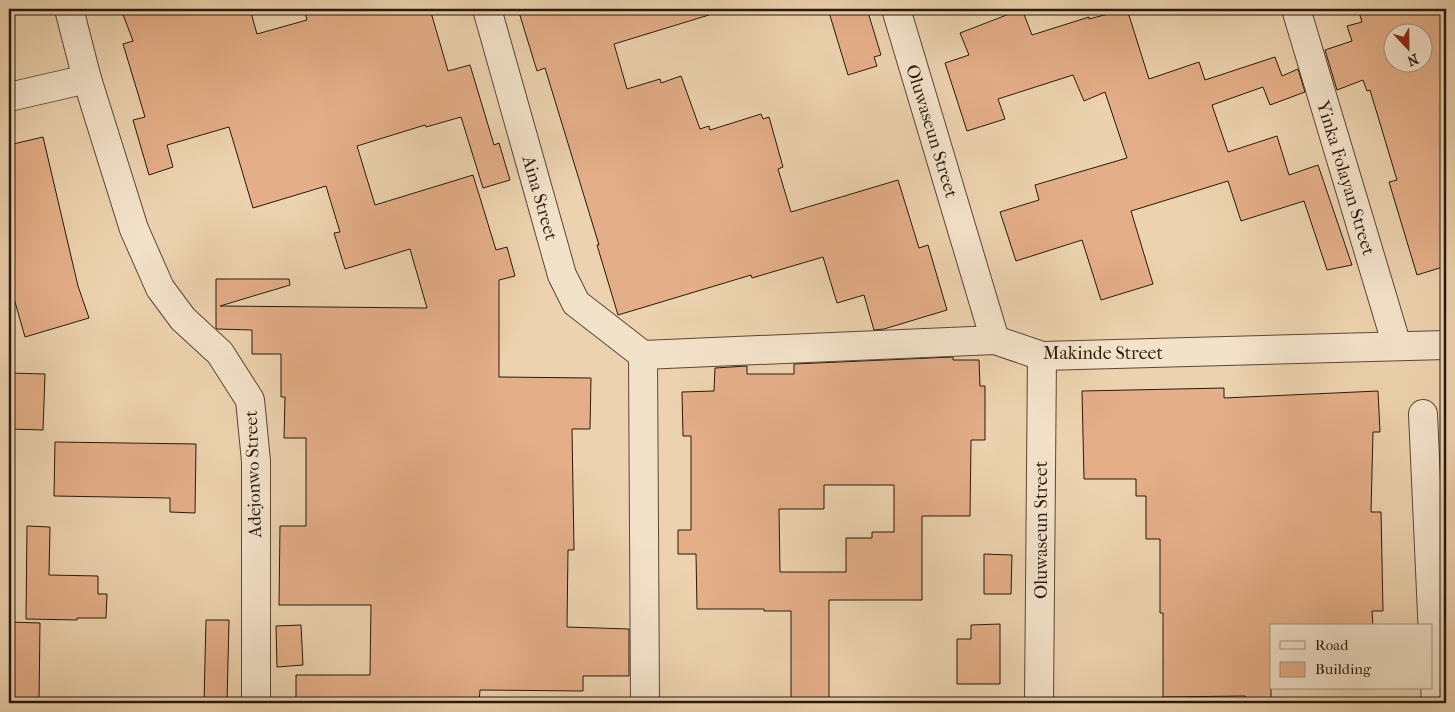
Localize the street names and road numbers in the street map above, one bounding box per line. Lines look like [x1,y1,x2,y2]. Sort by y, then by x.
street label: Oluwaseun Street [901,62,962,201]
street label: Yinka Folayan Street [1312,97,1379,258]
street label: Aina Street [517,152,562,243]
street label: Makinde Street [1043,343,1163,364]
street label: Adejonwo Street [241,409,266,539]
street label: Oluwaseun Street [1031,460,1052,599]

